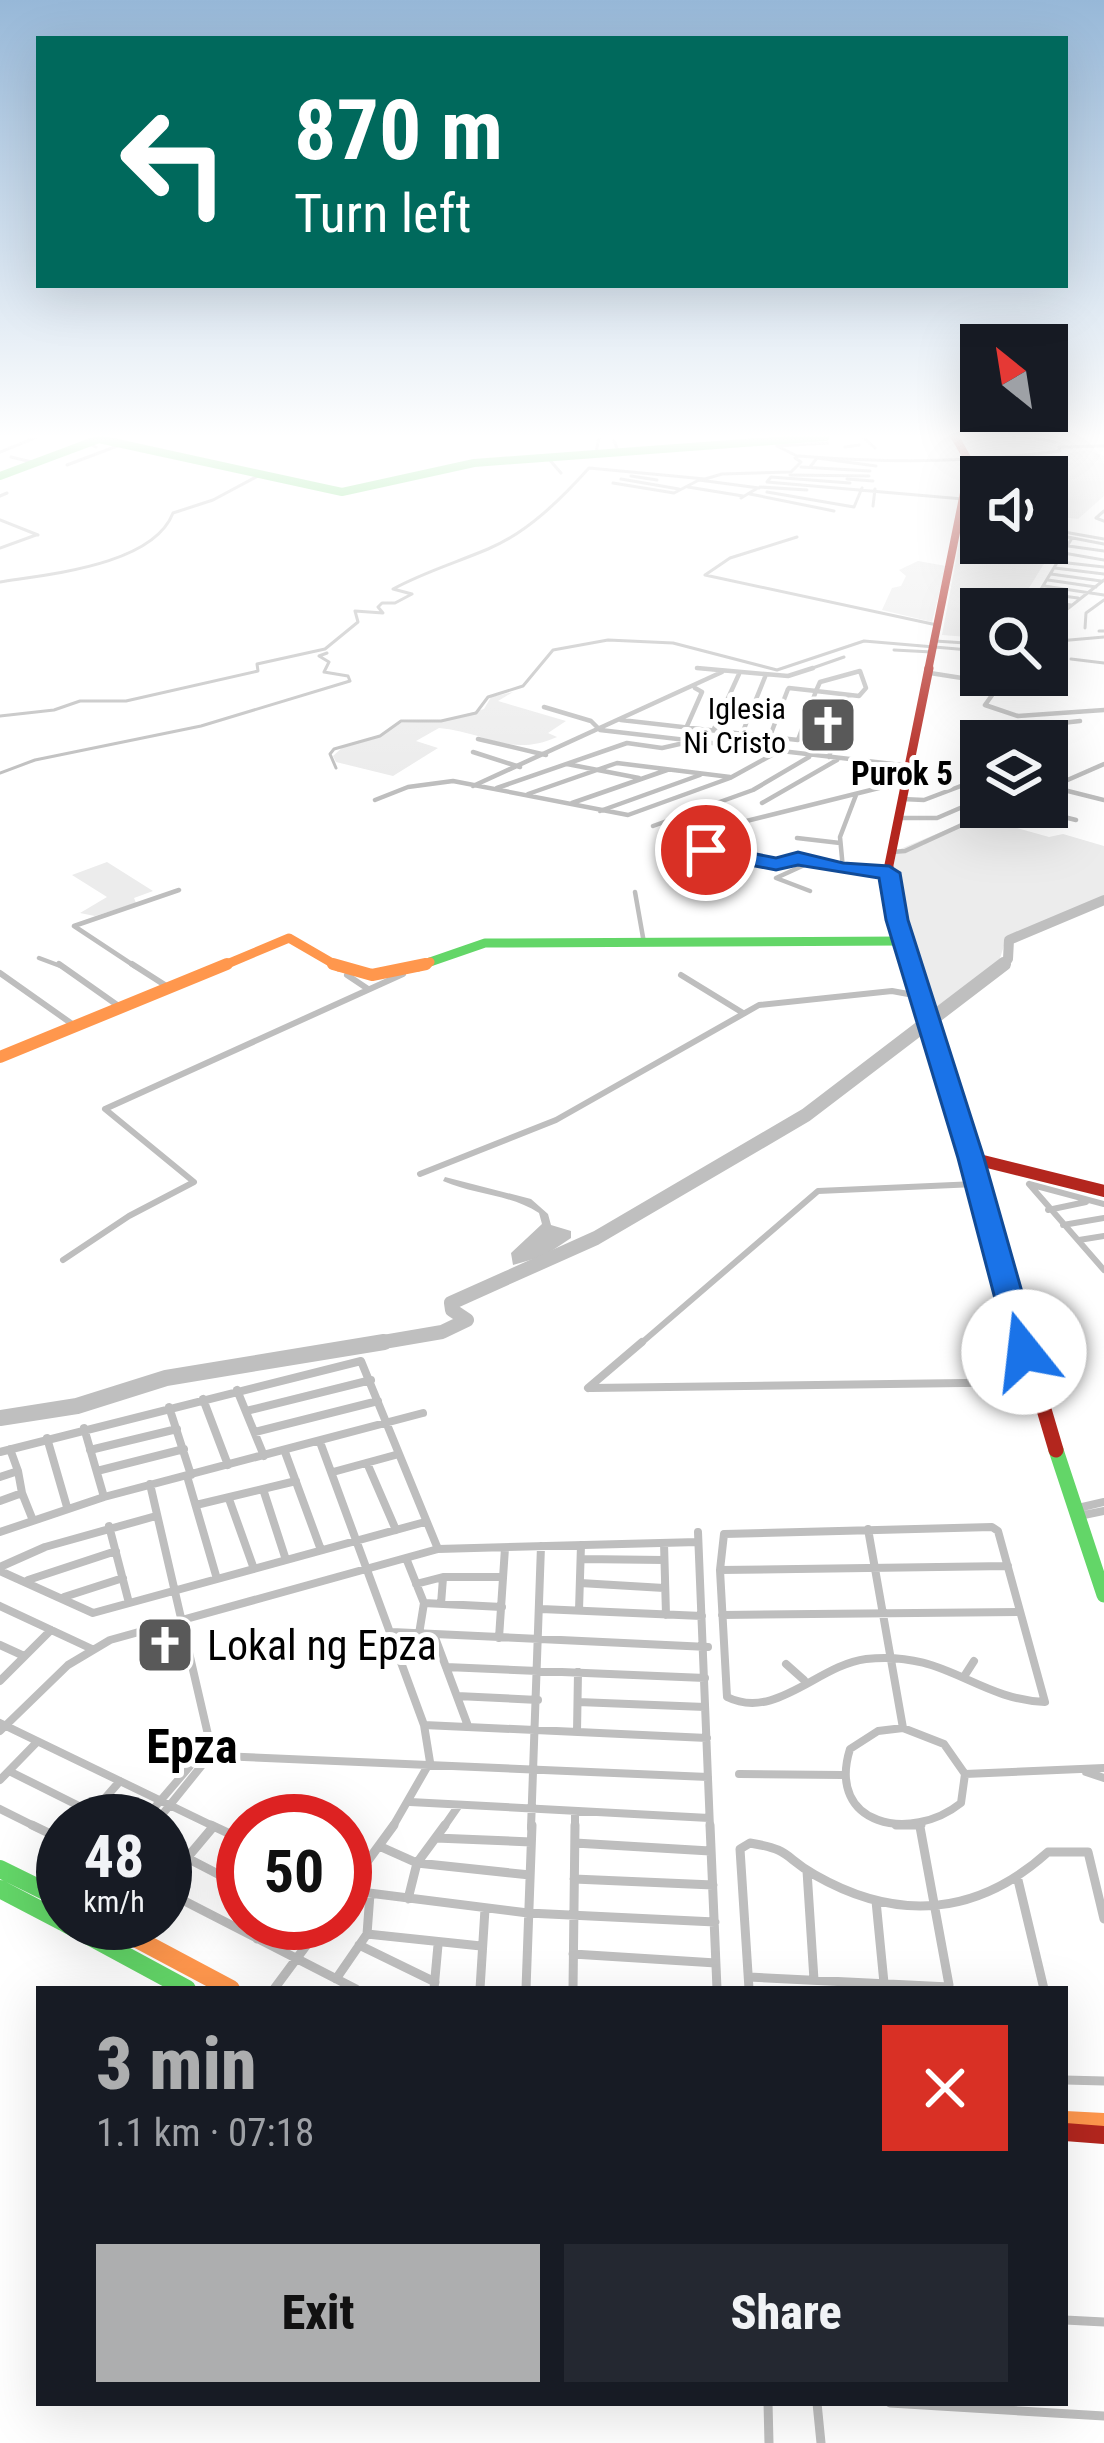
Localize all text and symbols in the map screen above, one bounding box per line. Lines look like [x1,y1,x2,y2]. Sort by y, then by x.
text: 870 m [294,81,503,180]
icon: left [96,84,252,240]
text: Turn left [294,182,471,245]
north arrow [960,324,1068,432]
map controls [960,324,1068,828]
button: sound [960,456,1068,564]
button: search [960,588,1068,696]
place label: Iglesia Ni Cristo [683,691,786,760]
church icon: Iglesia Ni Cristo [797,694,859,756]
button: layers [960,720,1068,828]
district label: Purok 5 [851,754,953,793]
pin [655,799,757,901]
icon: arrive [673,817,739,883]
position arrow [961,1289,1087,1415]
church icon: Lokal ng Epza [134,1614,196,1676]
place label: Lokal ng Epza [207,1621,437,1670]
district label: Epza [146,1718,238,1775]
speed limit sign: 50 [216,1794,372,1950]
text: 48 [84,1821,144,1892]
text: km/h [83,1884,145,1919]
text: 3 min [96,2022,257,2107]
button: close [882,2025,1008,2151]
text: 1.1 km · 07:18 [96,2110,314,2156]
button: Exit [96,2244,540,2382]
button: Share [564,2244,1008,2382]

